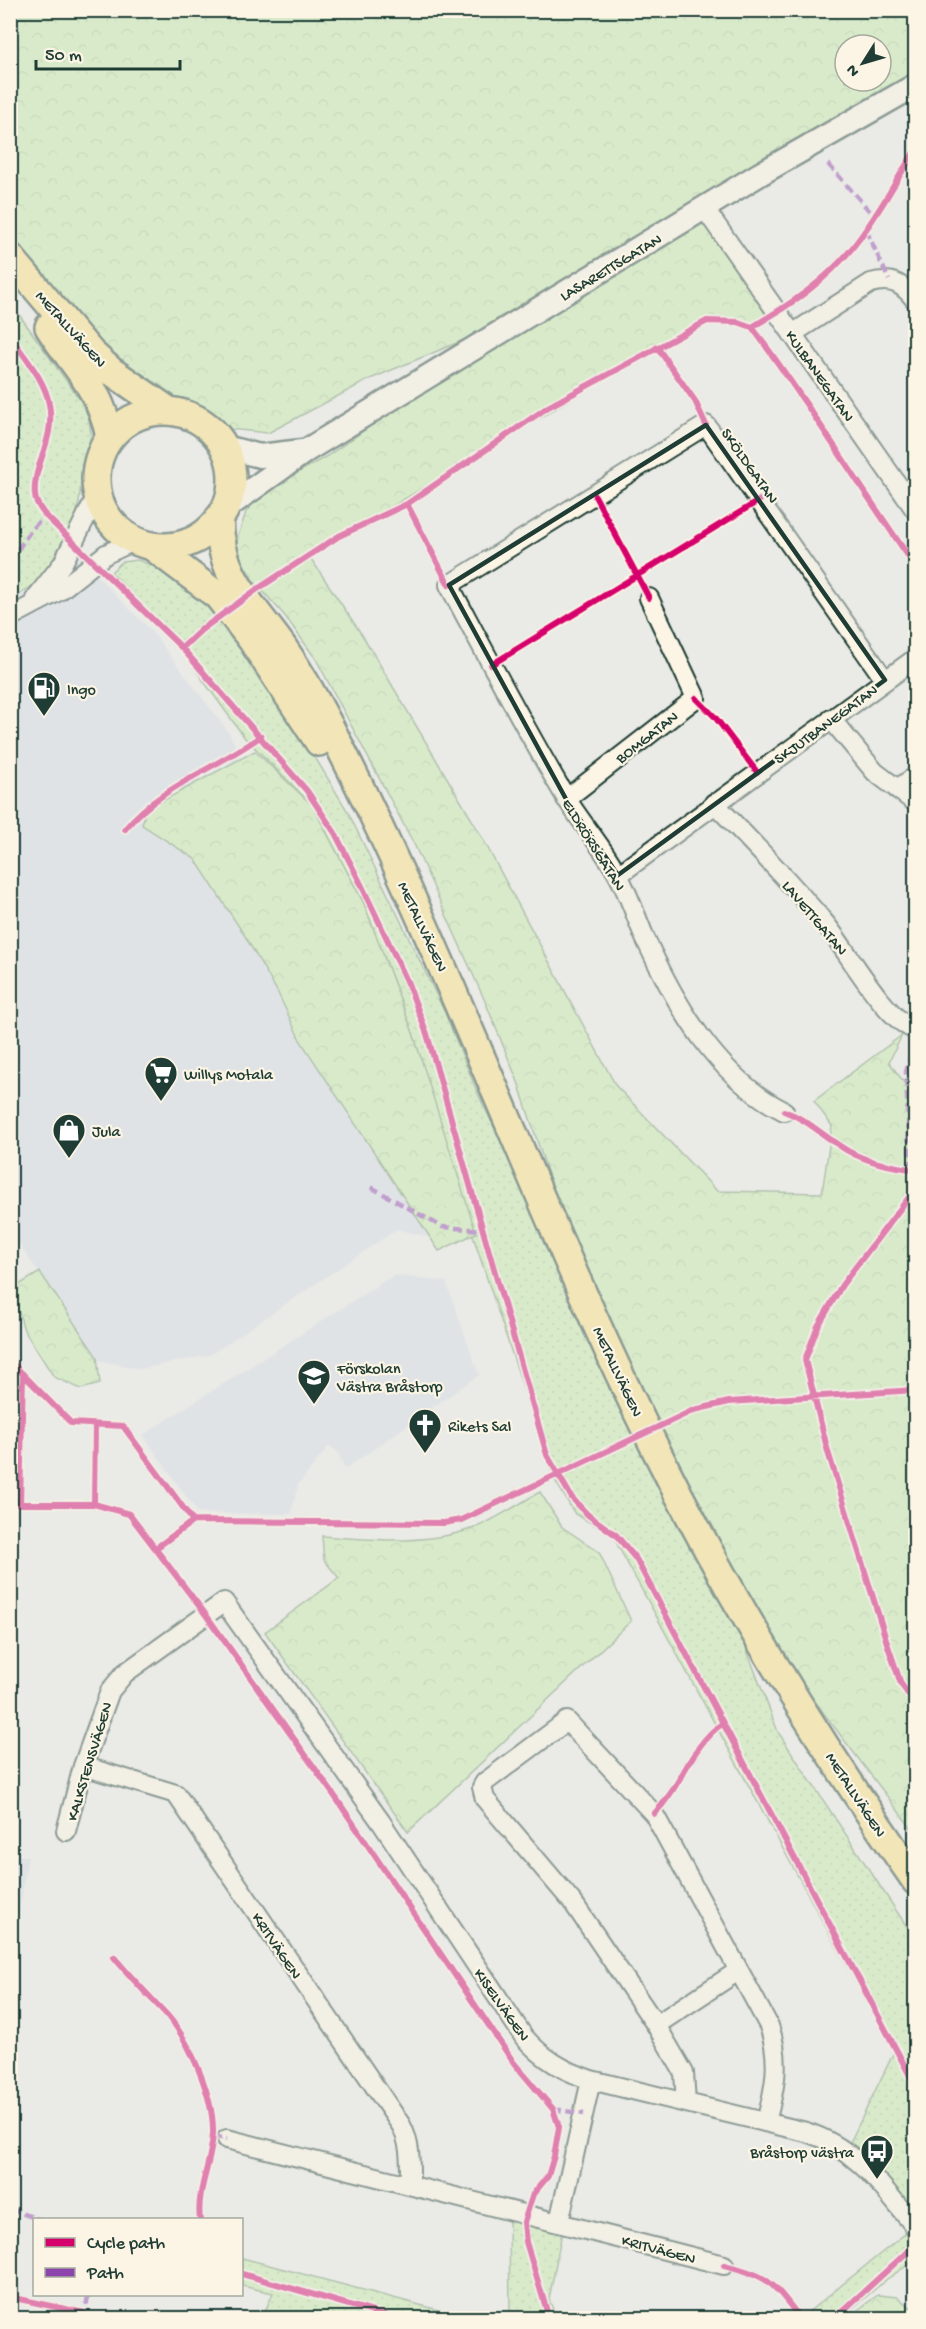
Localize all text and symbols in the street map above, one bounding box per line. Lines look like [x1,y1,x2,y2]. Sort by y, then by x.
scale bar [36,33,180,71]
north arrow [833,33,893,93]
text: 50 m [45,46,82,67]
text: N [843,60,865,80]
street label: LASARETTSGATAN [557,231,666,307]
street label: METALLVÄGEN [30,288,109,373]
street label: KULBANEGATAN [780,328,857,426]
street label: SKÖLDGATAN [715,426,781,508]
fuel station icon: Ingo [26,670,62,717]
place label: Ingo [67,682,96,701]
street label: SKJUTBANEGATAN [771,682,883,770]
street label: BOMGATAN [612,708,683,770]
street label: ELDRÖRSGATAN [556,796,628,896]
street label: LAVETTGATAN [776,878,850,961]
street label: METALLVÄGEN [392,879,450,976]
supermarket icon: Willys Motala [143,1055,179,1102]
place label: Willys Motala [184,1067,274,1086]
shop icon: Jula [51,1112,87,1159]
place label: Jula [92,1124,122,1143]
street label: METALLVÄGEN [587,1324,645,1421]
school or university icon: Förskolan Västra Bråstorp [296,1358,332,1405]
place label: Förskolan Västra Bråstorp [336,1361,443,1398]
church icon: Rikets Sal [407,1407,443,1454]
place label: Rikets Sal [448,1419,511,1438]
street label: KALKSTENSVÄGEN [64,1700,118,1824]
street label: METALLVÄGEN [820,1750,889,1842]
street label: KRITVÄGEN [246,1910,304,1984]
street label: KISELVÄGEN [468,1966,532,2046]
bus stop icon: Bråstorp västra [859,2133,895,2180]
place label: Bråstorp västra [749,2145,855,2164]
legend [33,2218,243,2296]
street label: KRITVÄGEN [619,2232,697,2270]
text: Cycle path [87,2234,165,2255]
text: Path [86,2264,124,2285]

